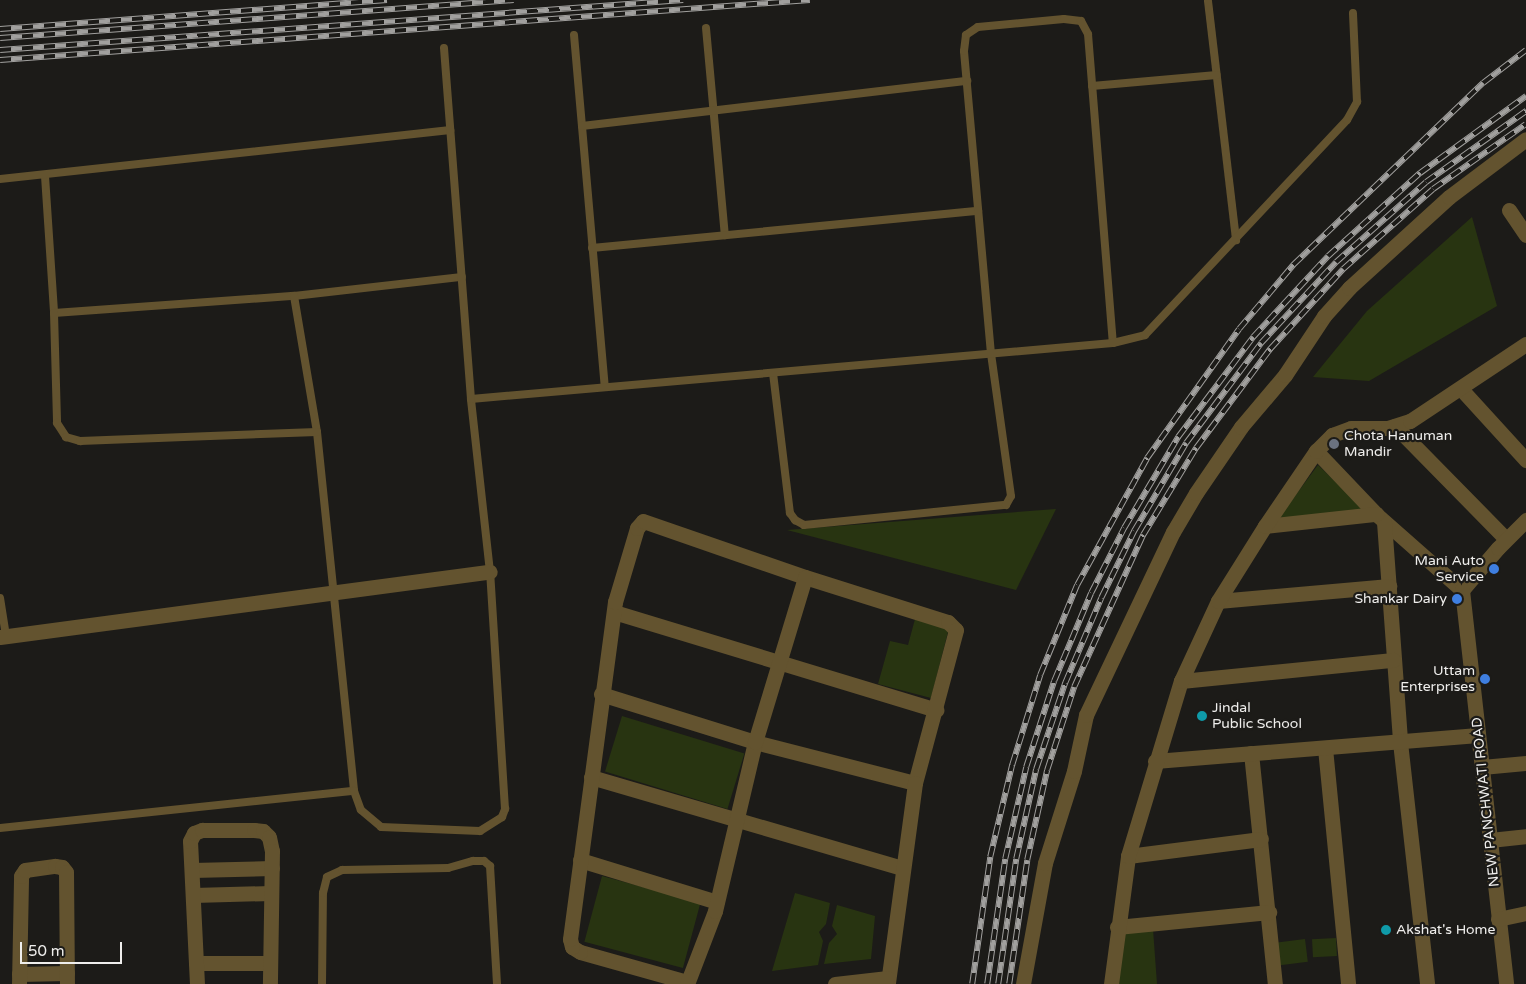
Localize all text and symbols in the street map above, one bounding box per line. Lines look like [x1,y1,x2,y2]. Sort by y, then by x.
place label: Chota Hanuman Mandir [1344,428,1452,461]
marker: Chota Hanuman Mandir [1328,438,1340,450]
place label: Mani Auto Service [1414,553,1484,586]
marker: Mani Auto Service [1488,563,1500,575]
place label: Shankar Dairy [1355,591,1447,607]
marker: Shankar Dairy [1451,593,1463,605]
place label: Uttam Enterprises [1400,663,1475,696]
marker: Uttam Enterprises [1479,673,1491,685]
place label: Jindal Public School [1212,700,1302,732]
marker: Jindal Public School [1196,710,1208,722]
street label: NEW PANCHWATI ROAD [1469,716,1503,888]
place label: Akshat's Home [1396,922,1495,938]
marker: Akshat's Home [1380,924,1392,936]
scale bar [22,932,125,964]
text: 50 m [28,942,65,960]

